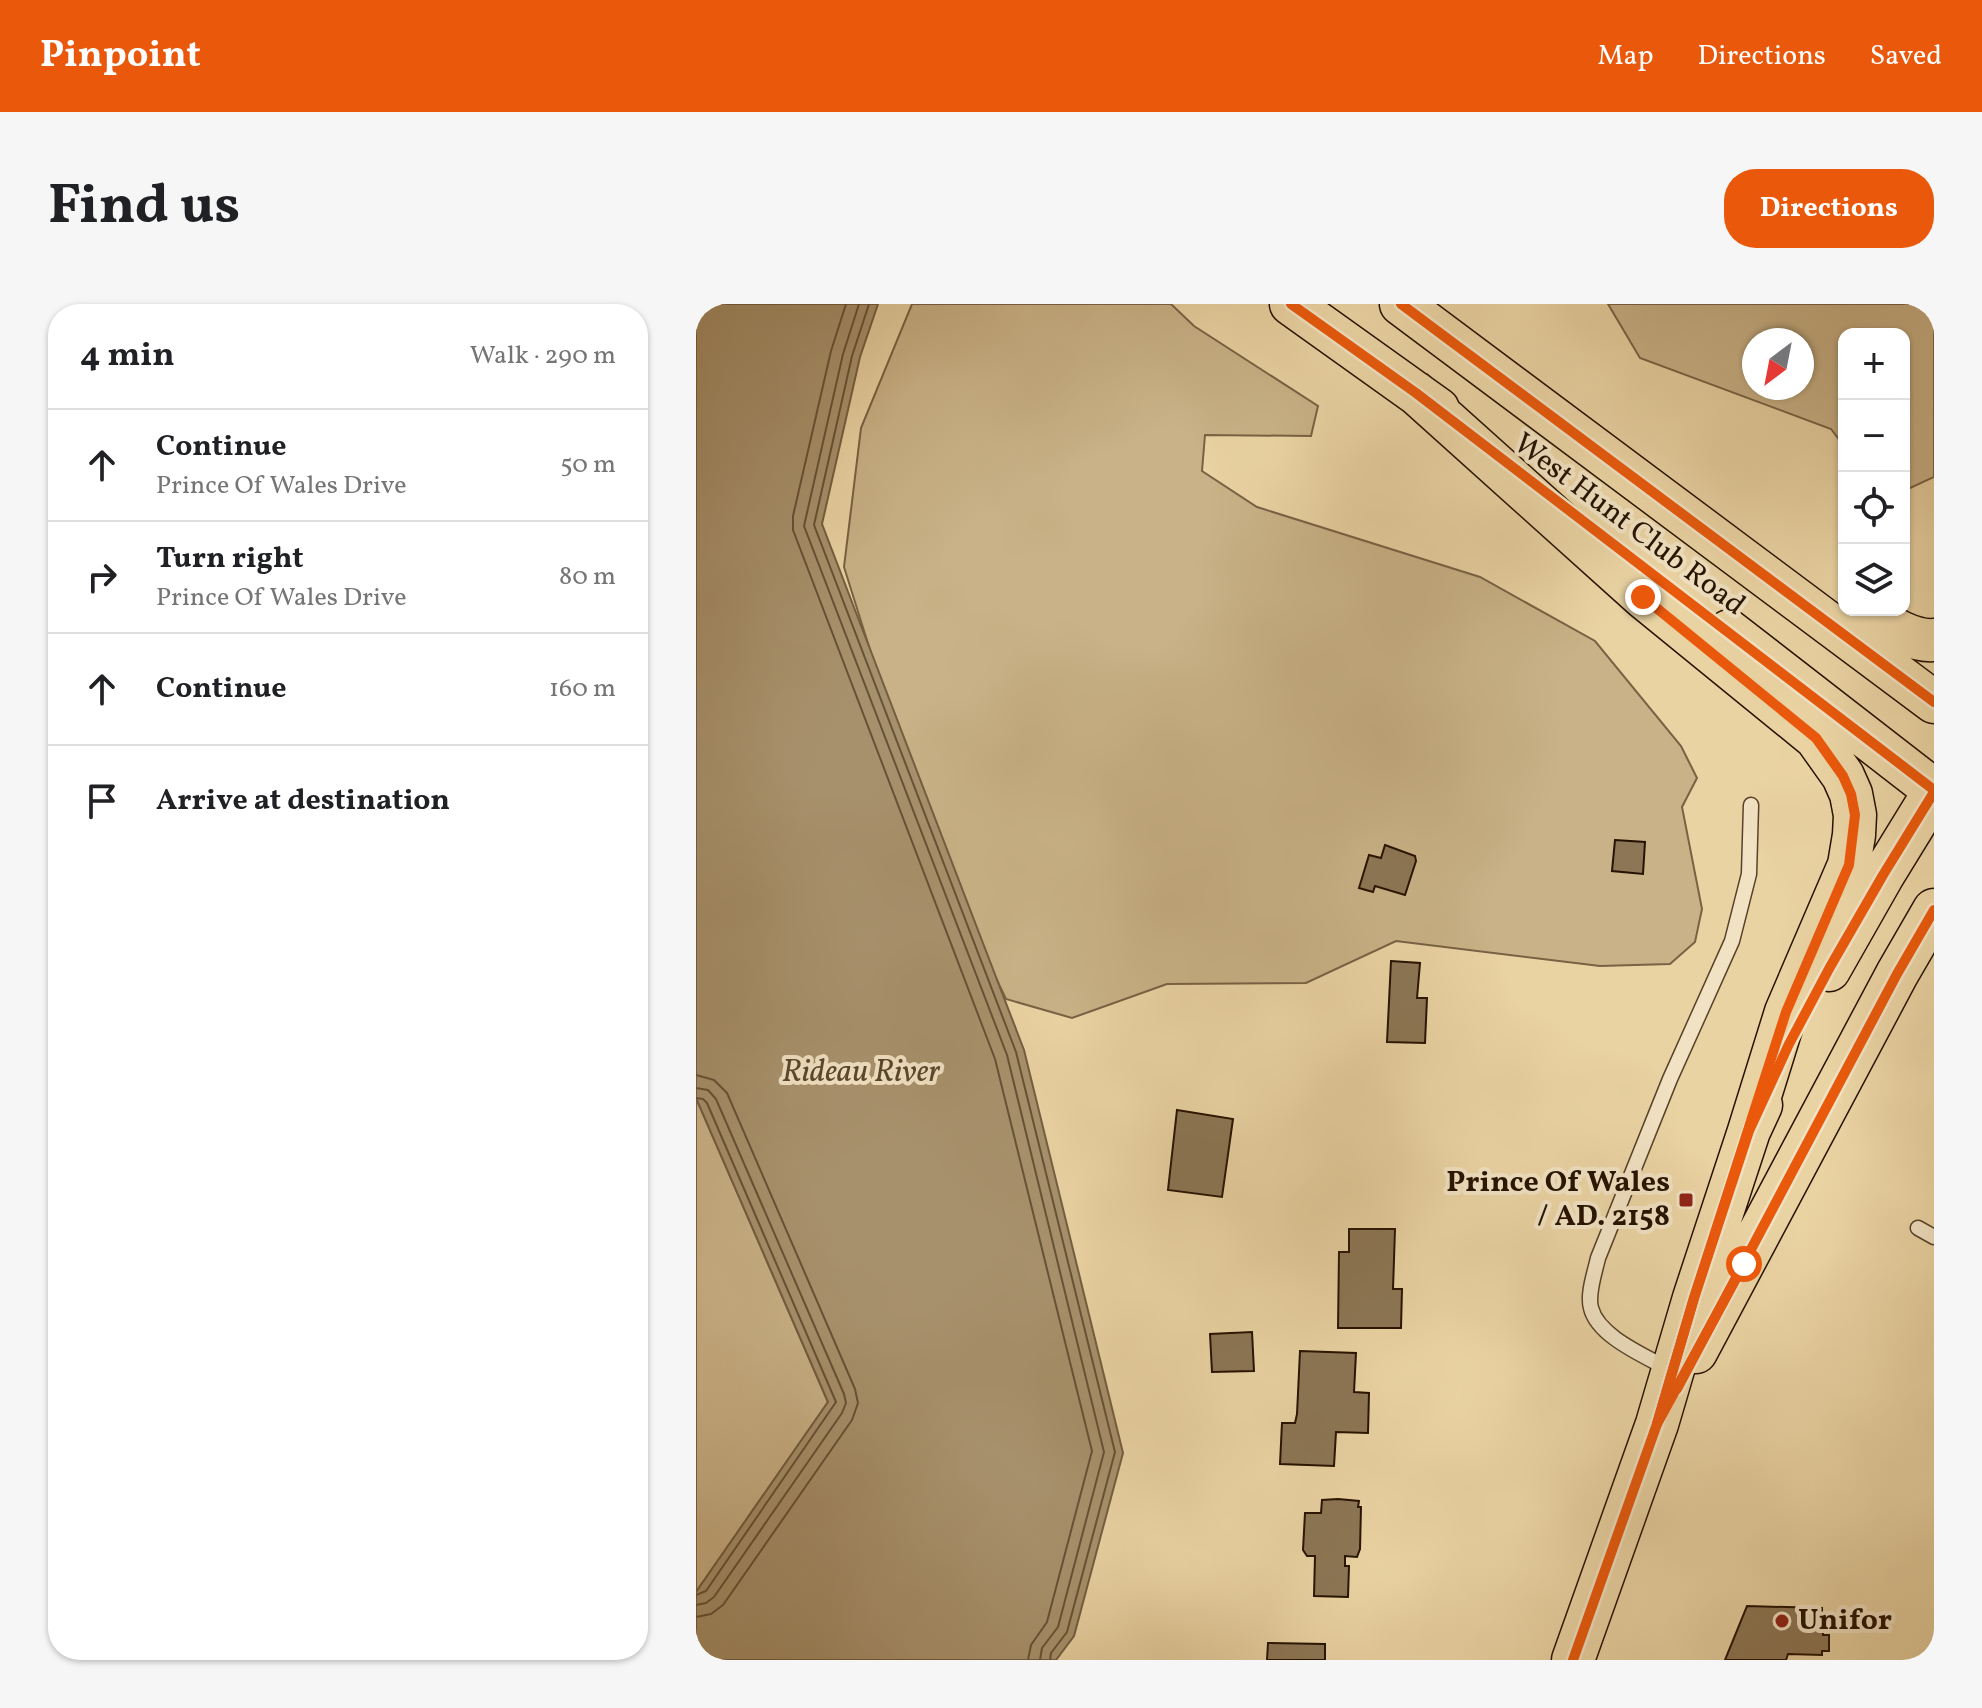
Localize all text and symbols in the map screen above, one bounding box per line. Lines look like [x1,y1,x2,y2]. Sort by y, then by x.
text: Pinpoint [40,30,201,83]
text: Map [1598,37,1654,76]
text: Directions [1698,37,1826,76]
text: Saved [1870,37,1942,76]
text: Find us [48,169,240,247]
button: Directions [1724,169,1934,248]
north arrow [1742,328,1814,400]
map controls [1838,328,1910,616]
button: + [1838,328,1910,400]
text: 4 min [80,333,175,380]
text: Walk · 290 m [470,338,616,374]
button: − [1838,400,1910,472]
street label: West Hunt Club Road [1504,424,1754,626]
text: Continue [156,426,287,468]
icon: ahead [80,443,124,487]
text: 50 m [560,447,616,483]
text: Prince Of Wales Drive [156,468,407,504]
button: locate [1838,472,1910,544]
text: Turn right [156,538,304,580]
button: layers [1838,544,1910,616]
icon: right [80,555,124,599]
text: 80 m [559,559,616,595]
route end [1625,579,1661,615]
text: Prince Of Wales Drive [156,580,407,616]
icon: ahead [80,667,124,711]
text: Continue [156,668,287,710]
text: 160 m [549,671,616,707]
icon: arrive [80,779,124,823]
text: Arrive at destination [156,780,450,822]
water label: Rideau River [782,1051,941,1095]
place label: Prince Of Wales / AD. 2158 [1446,1162,1670,1238]
marker: Prince Of Wales / AD. 2158 [1677,1191,1695,1209]
route start [1726,1246,1762,1282]
place label: Unifor [1798,1600,1892,1642]
marker: Unifor [1773,1612,1791,1630]

